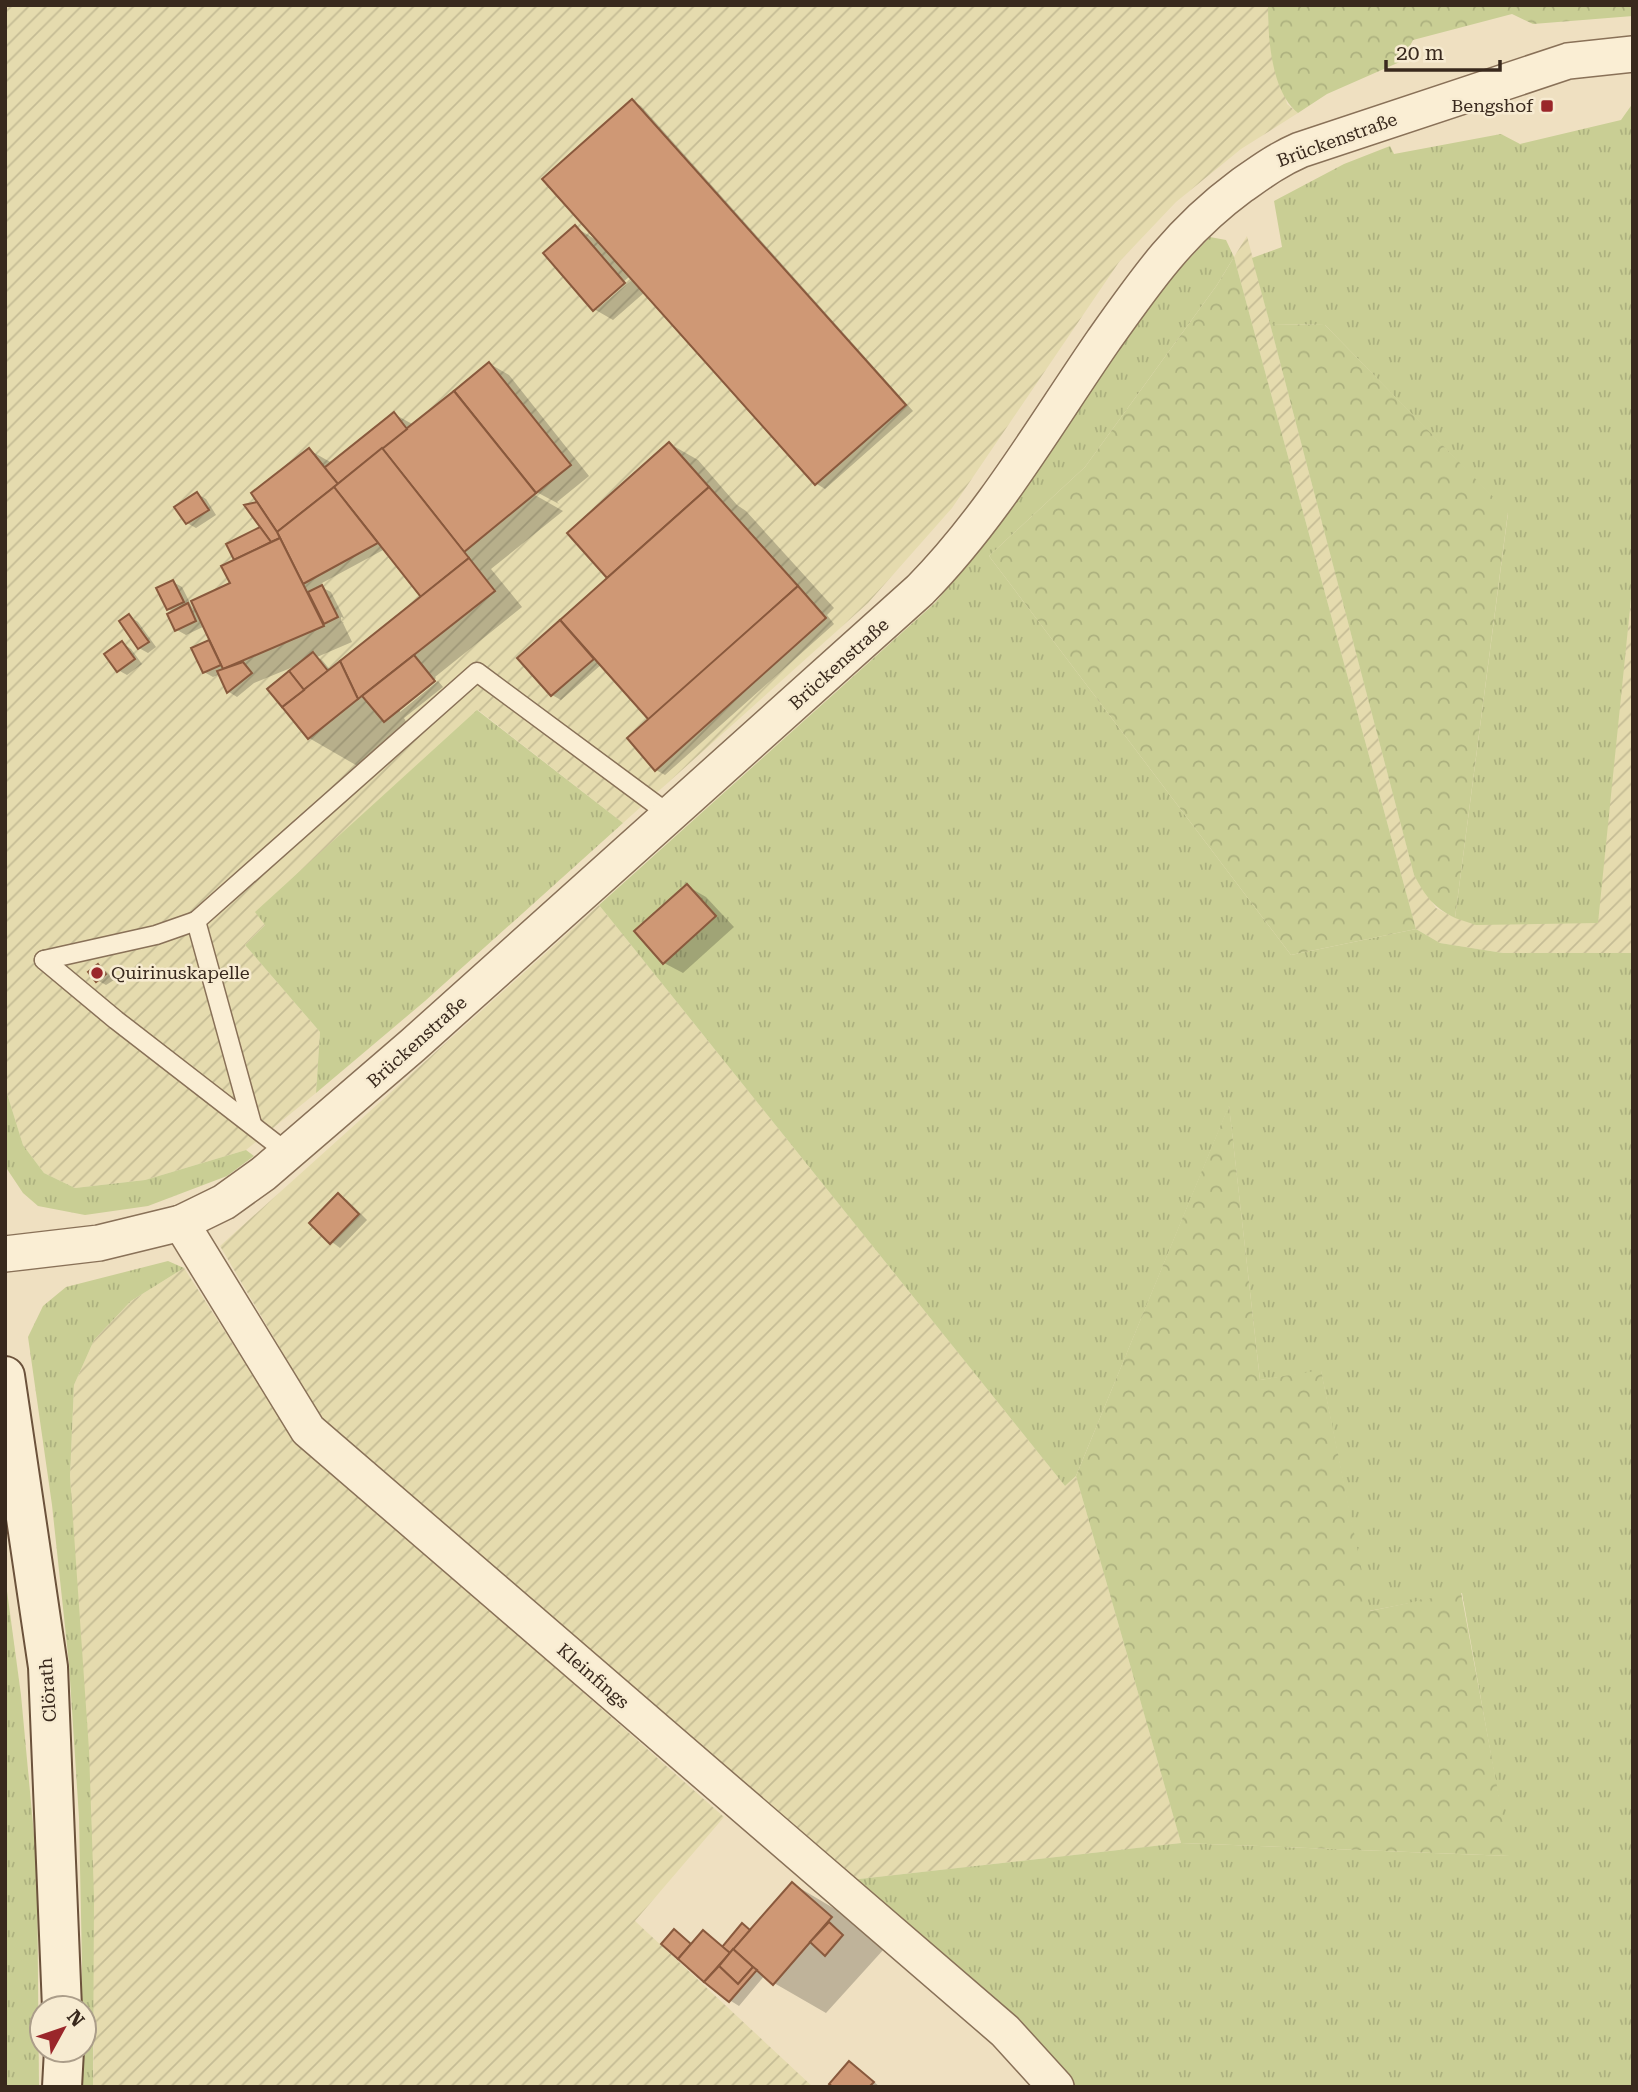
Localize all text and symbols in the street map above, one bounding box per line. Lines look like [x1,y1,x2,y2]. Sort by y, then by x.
scale bar [1386,28,1500,72]
text: 20 m [1396,41,1444,65]
place label: Bengshof [1451,95,1534,116]
marker: Bengshof [1539,98,1555,114]
street label: Brückenstraße [1274,108,1400,171]
street label: Brückenstraße [785,613,893,714]
place label: Quirinuskapelle [111,962,250,983]
marker: Quirinuskapelle [89,965,105,981]
street label: Brückenstraße [363,991,471,1092]
street label: Kleinfings [553,1639,634,1713]
street label: Clörath [35,1657,60,1723]
north arrow [28,1994,98,2064]
text: N [62,2005,89,2032]

